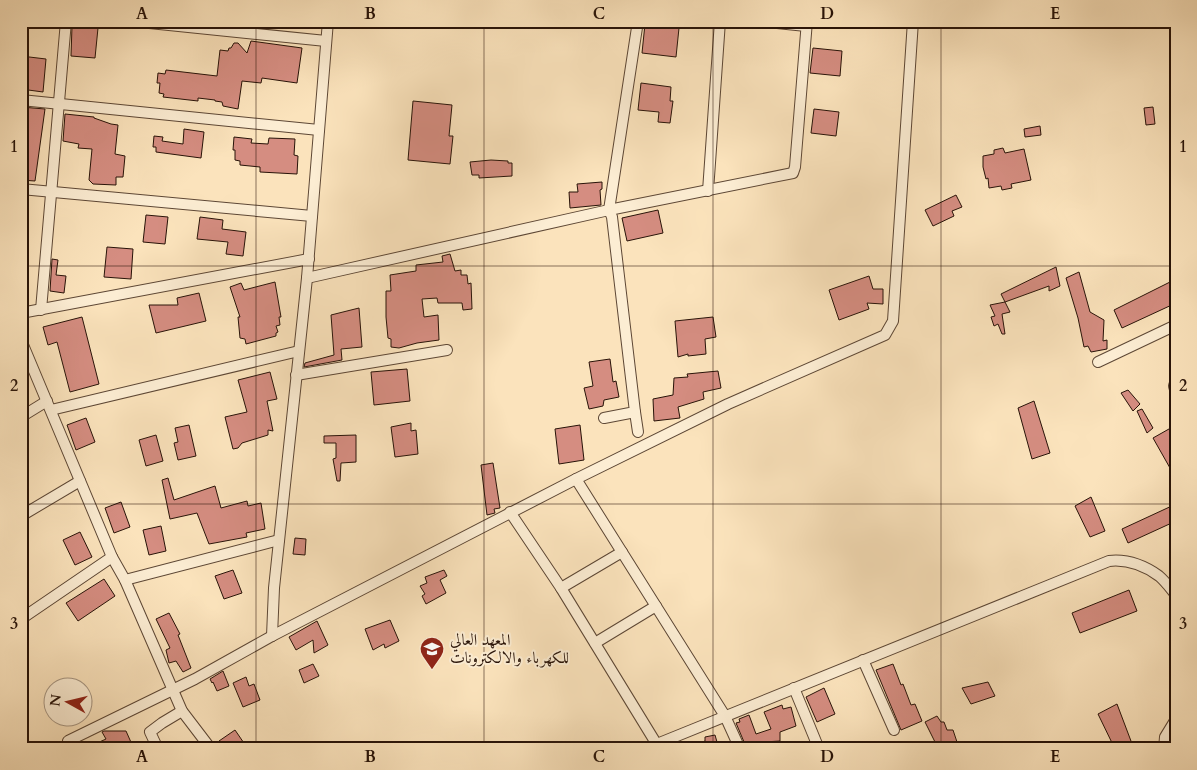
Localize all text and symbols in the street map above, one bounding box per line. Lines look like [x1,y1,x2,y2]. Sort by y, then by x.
text: A [136,3,148,25]
text: B [364,3,376,25]
text: C [593,3,605,25]
text: D [820,3,834,25]
text: E [1050,3,1060,25]
text: 1 [10,136,18,158]
text: 1 [1179,136,1187,158]
text: 2 [10,375,18,397]
text: 2 [1179,375,1187,397]
text: 3 [10,613,18,635]
text: 3 [1179,613,1187,635]
place label: المعهد العالي للكهرباء والالكترونات [450,629,569,669]
school or university icon: المعهد العالي للكهرباء والالكترونات [419,636,445,670]
north arrow [42,678,92,728]
text: N [45,693,66,708]
text: A [136,746,148,768]
text: B [364,746,376,768]
text: C [593,746,605,768]
text: D [820,746,834,768]
text: E [1050,746,1060,768]

